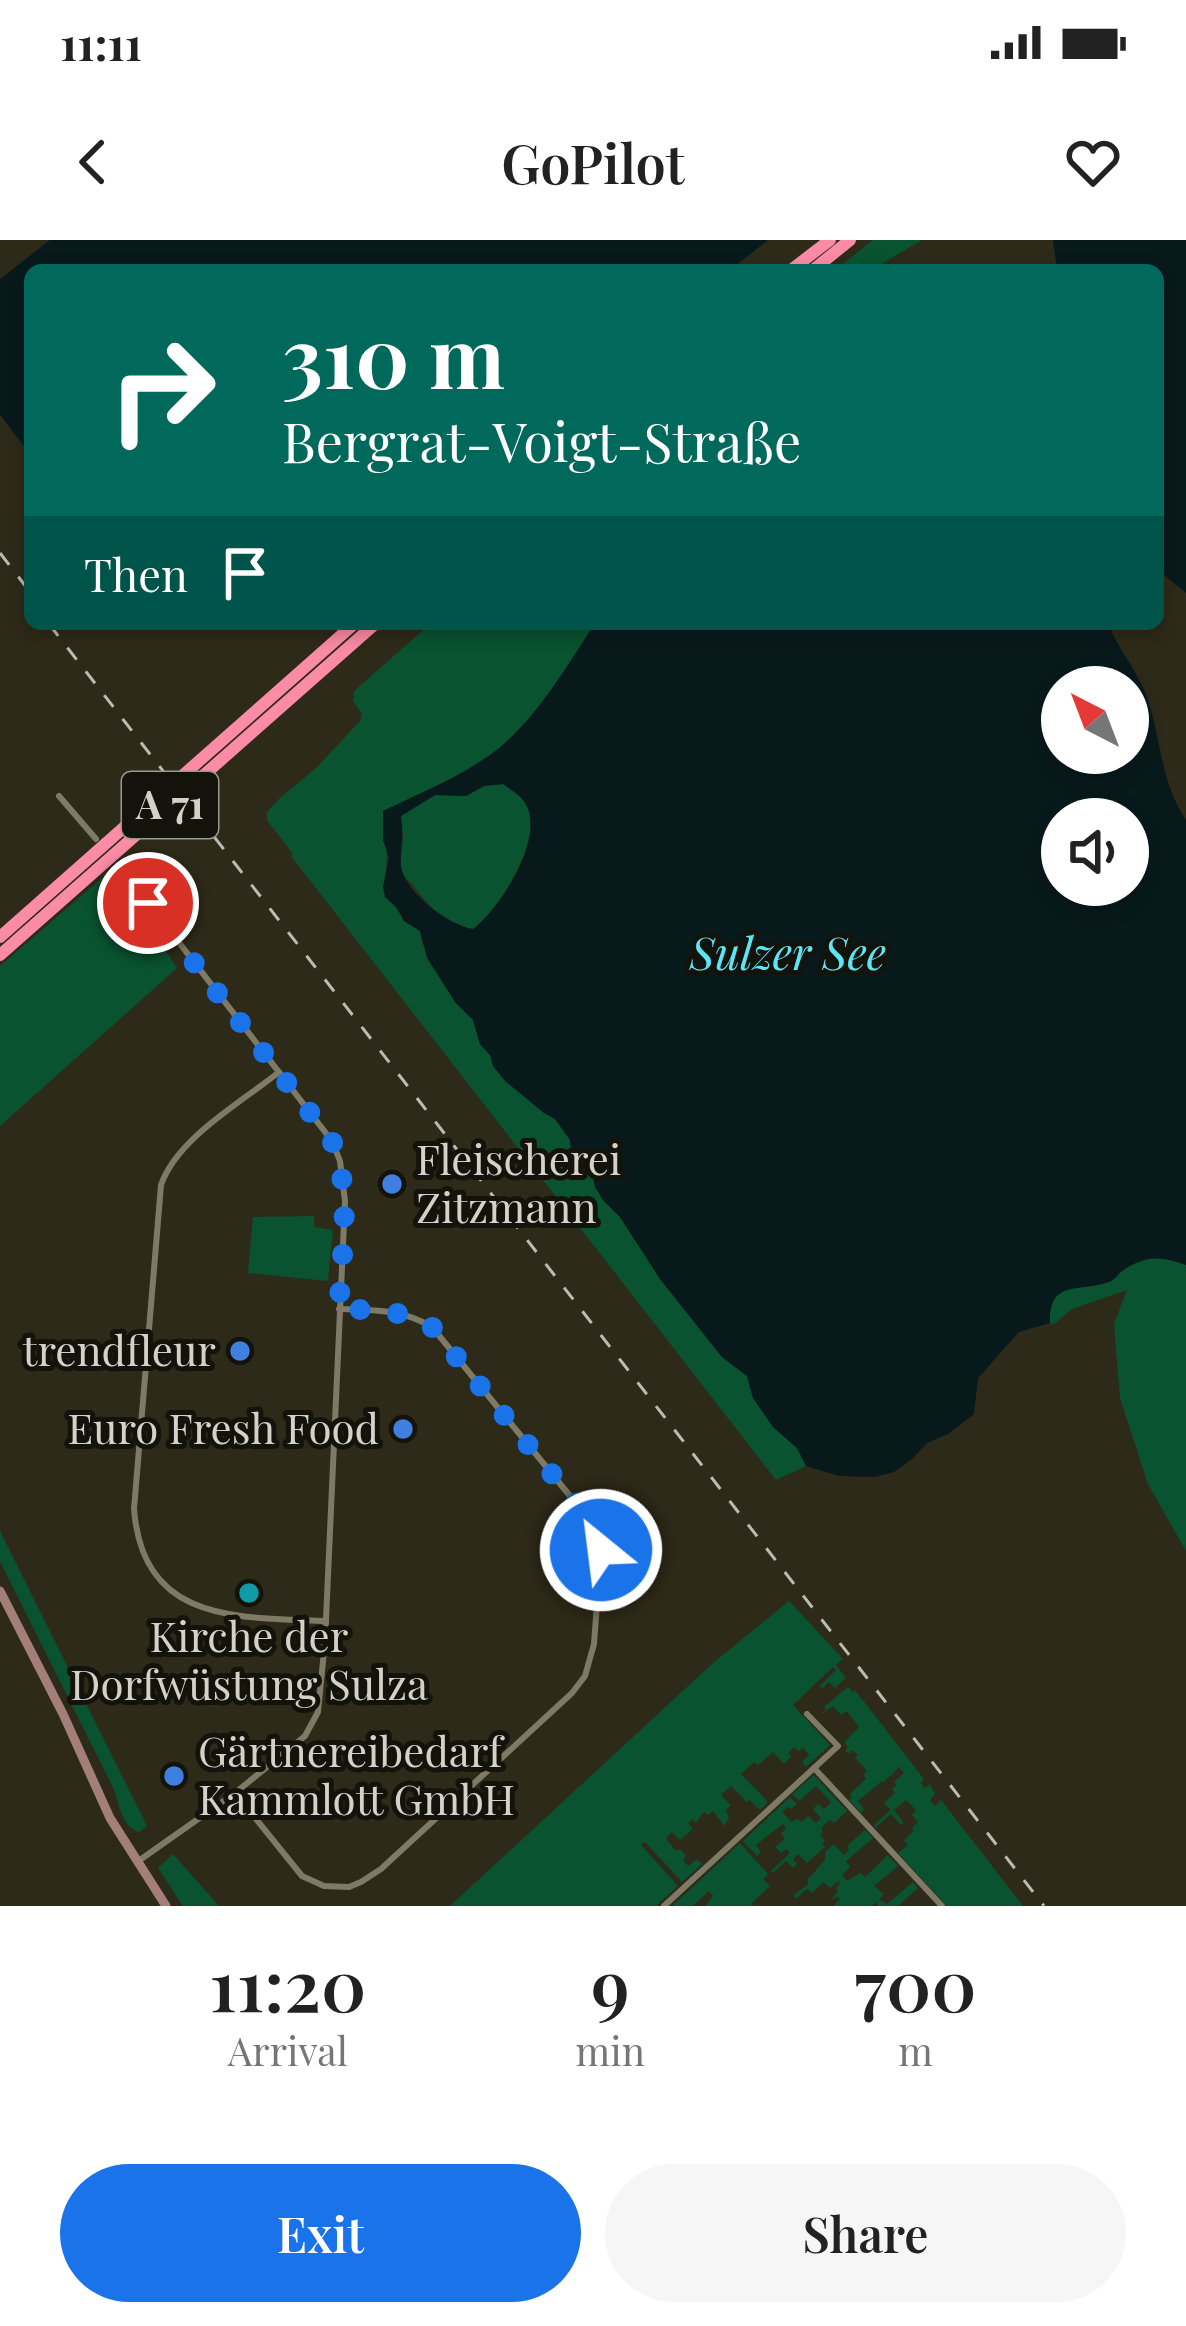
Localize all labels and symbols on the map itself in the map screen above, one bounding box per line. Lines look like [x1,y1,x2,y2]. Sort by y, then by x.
north arrow [1041,666,1149,774]
road number: A 71 [122,772,218,838]
pin [97,852,199,954]
water label: Sulzer See [689,921,886,981]
place label: Fleischerei Zitzmann [416,1130,621,1234]
marker: Fleischerei Zitzmann [379,1171,405,1197]
place label: trendfleur [23,1321,216,1377]
marker: trendfleur [227,1338,253,1364]
place label: Euro Fresh Food [67,1399,379,1455]
marker: Euro Fresh Food [390,1416,416,1442]
position arrow [538,1487,664,1613]
marker: Kirche der Dorfwüstung Sulza [236,1580,262,1606]
place label: Kirche der Dorfwüstung Sulza [70,1607,428,1711]
place label: Gärtnereibedarf Kammlott GmbH [198,1722,515,1826]
marker: Gärtnereibedarf Kammlott GmbH [161,1763,187,1789]

